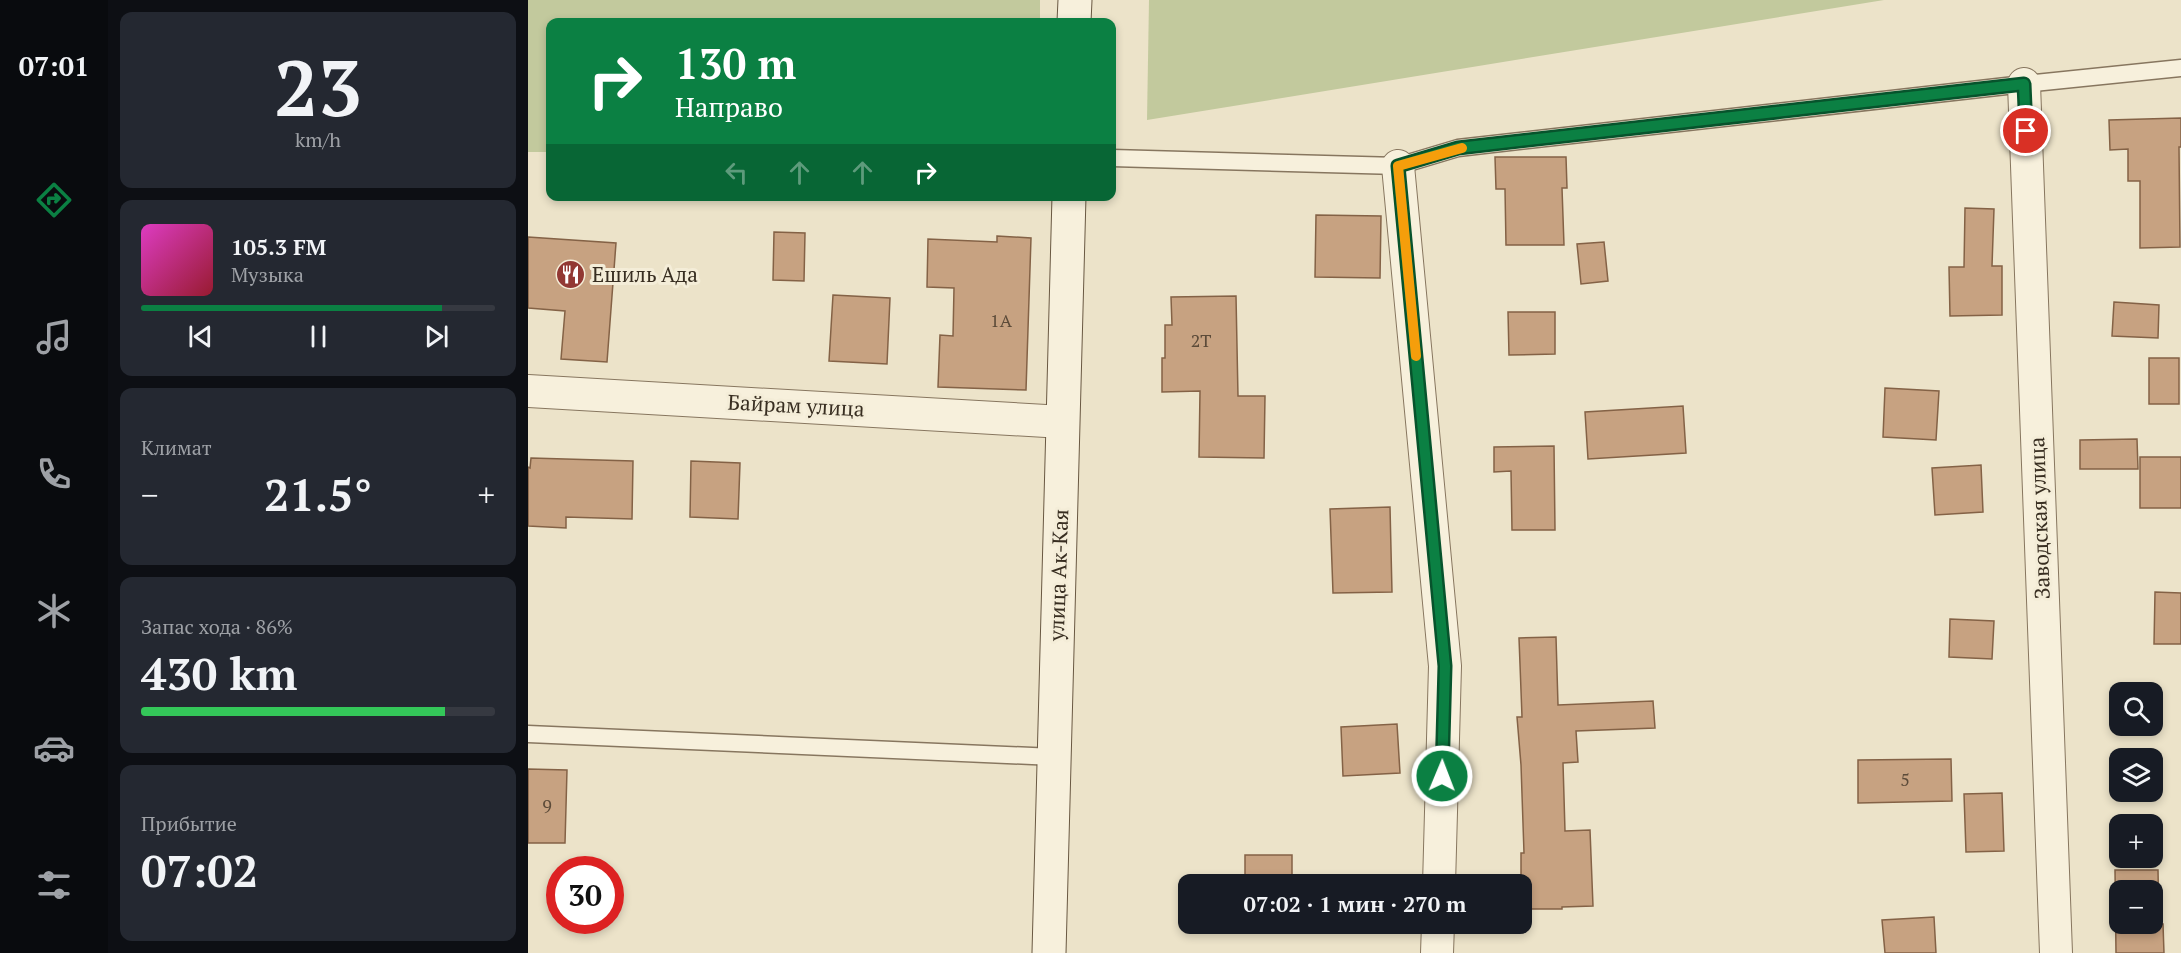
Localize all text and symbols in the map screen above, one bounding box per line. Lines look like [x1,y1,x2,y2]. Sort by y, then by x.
text: 23 [274,35,362,138]
text: 130 m [675,35,796,91]
icon: right [576,42,654,120]
text: 07:01 [19,48,89,84]
text: Направо [675,89,783,125]
pin [2000,105,2051,156]
icon: arrive [2009,114,2042,147]
text: km/h [295,126,341,153]
icon: left [720,156,753,189]
icon: ahead [783,156,816,189]
icon: ahead [846,156,879,189]
icon: right [909,156,942,189]
icon: directions [33,179,75,221]
text: 105.3 FM [231,232,326,261]
restaurant icon: Ешиль Ада [555,259,587,291]
place label: Ешиль Ада [592,260,698,288]
text: Музыка [231,261,304,288]
house number: 1А [990,308,1013,332]
icon: music [33,316,75,358]
icon: previous [184,320,217,353]
icon: pause [302,320,335,353]
icon: next [420,320,453,353]
house number: 2Т [1191,328,1211,352]
street label: Байрам улица [727,387,866,423]
text: Климат [141,434,212,461]
street label: Заводская улица [2022,436,2056,600]
icon: phone [33,453,75,495]
text: 21.5° [264,464,372,524]
text: − [141,473,159,516]
text: + [477,473,495,516]
street label: улица Ак-Кая [1042,509,1074,642]
icon: climate [33,590,75,632]
text: Запас хода · 86% [141,613,293,640]
text: 430 km [141,643,297,703]
map controls [2109,682,2163,934]
button: search [2109,682,2163,736]
icon: car [33,727,75,769]
position arrow [1410,744,1474,808]
button: layers [2109,748,2163,802]
house number: 5 [1900,767,1910,791]
house number: 9 [542,793,552,817]
text: Прибытие [141,810,237,837]
button: + [2109,814,2163,868]
text: 07:02 [141,840,258,900]
speed limit sign: 30 [546,856,624,934]
icon: filters [33,864,75,906]
button: − [2109,880,2163,934]
text: 07:02 · 1 мин · 270 m [1244,889,1466,918]

